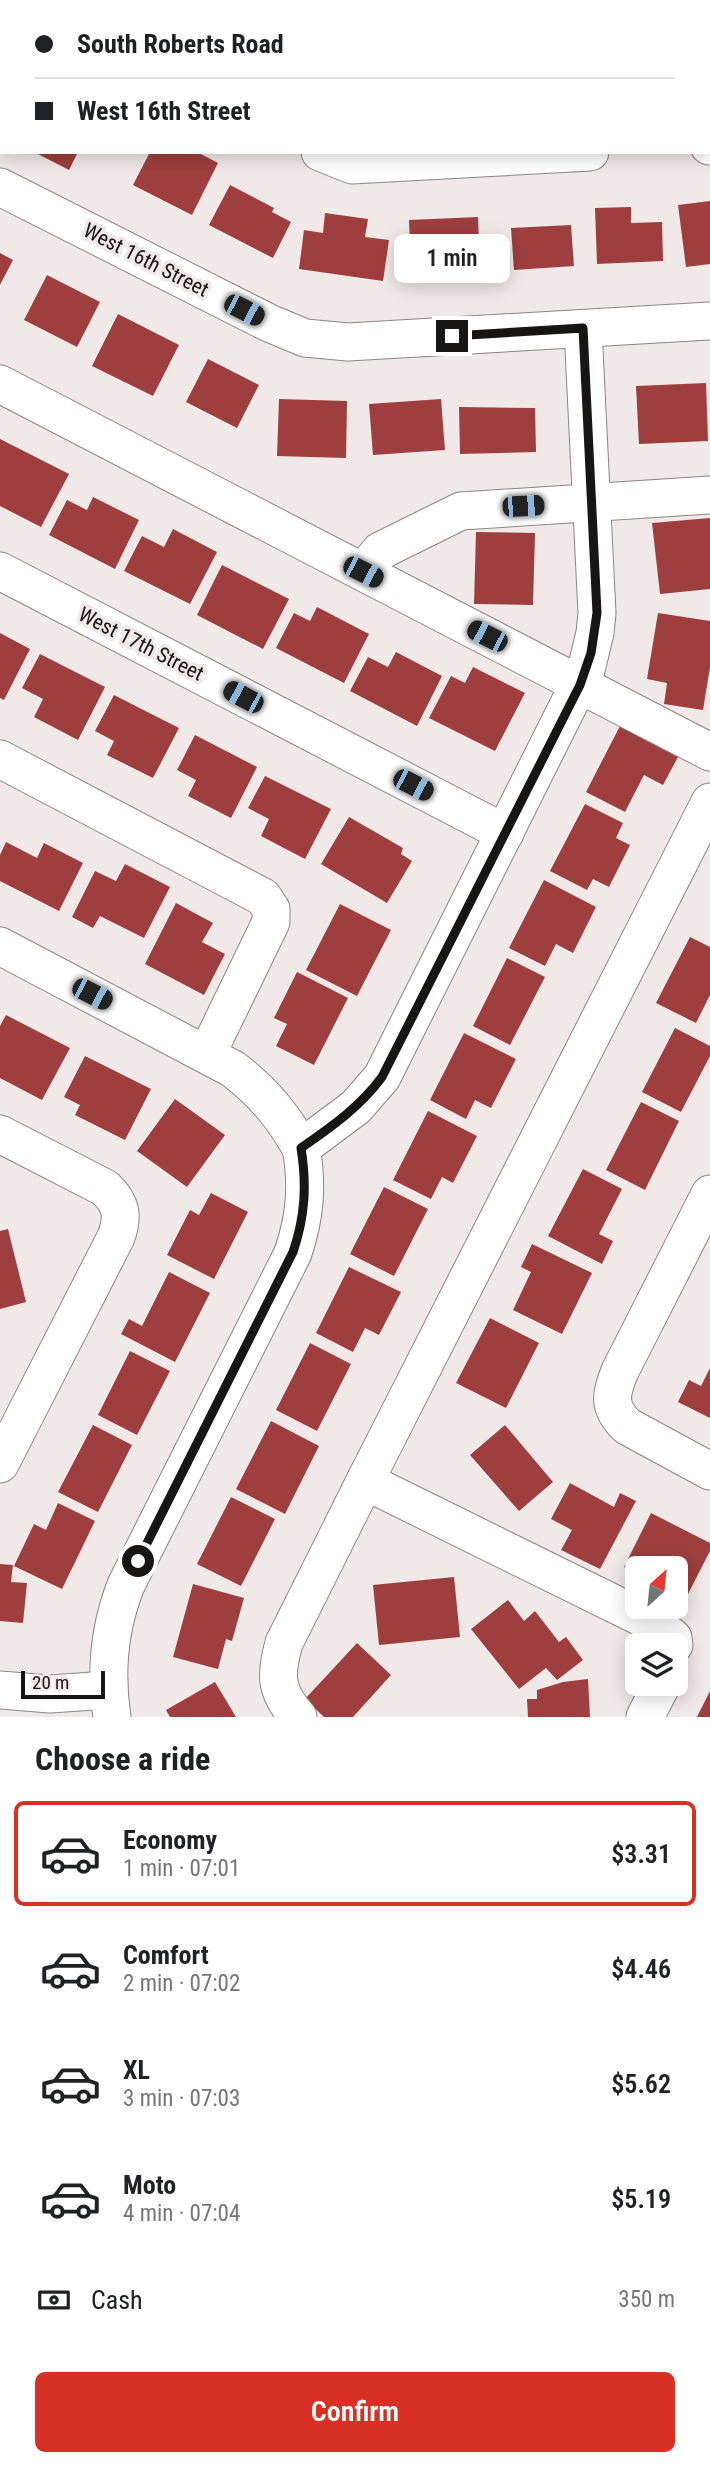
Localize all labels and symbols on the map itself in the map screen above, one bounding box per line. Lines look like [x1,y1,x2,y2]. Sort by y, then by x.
street label: West 16th Street [79,218,213,302]
callout: 1 min [394,234,510,284]
car [221,291,268,329]
route end [436,320,468,352]
car [502,494,545,518]
car [340,553,387,591]
street label: West 17th Street [74,602,208,686]
car [464,617,511,655]
car [220,678,267,716]
car [390,766,437,804]
car [69,975,116,1013]
route start [122,1545,154,1577]
north arrow [625,1556,688,1619]
scale bar [21,1668,105,1700]

